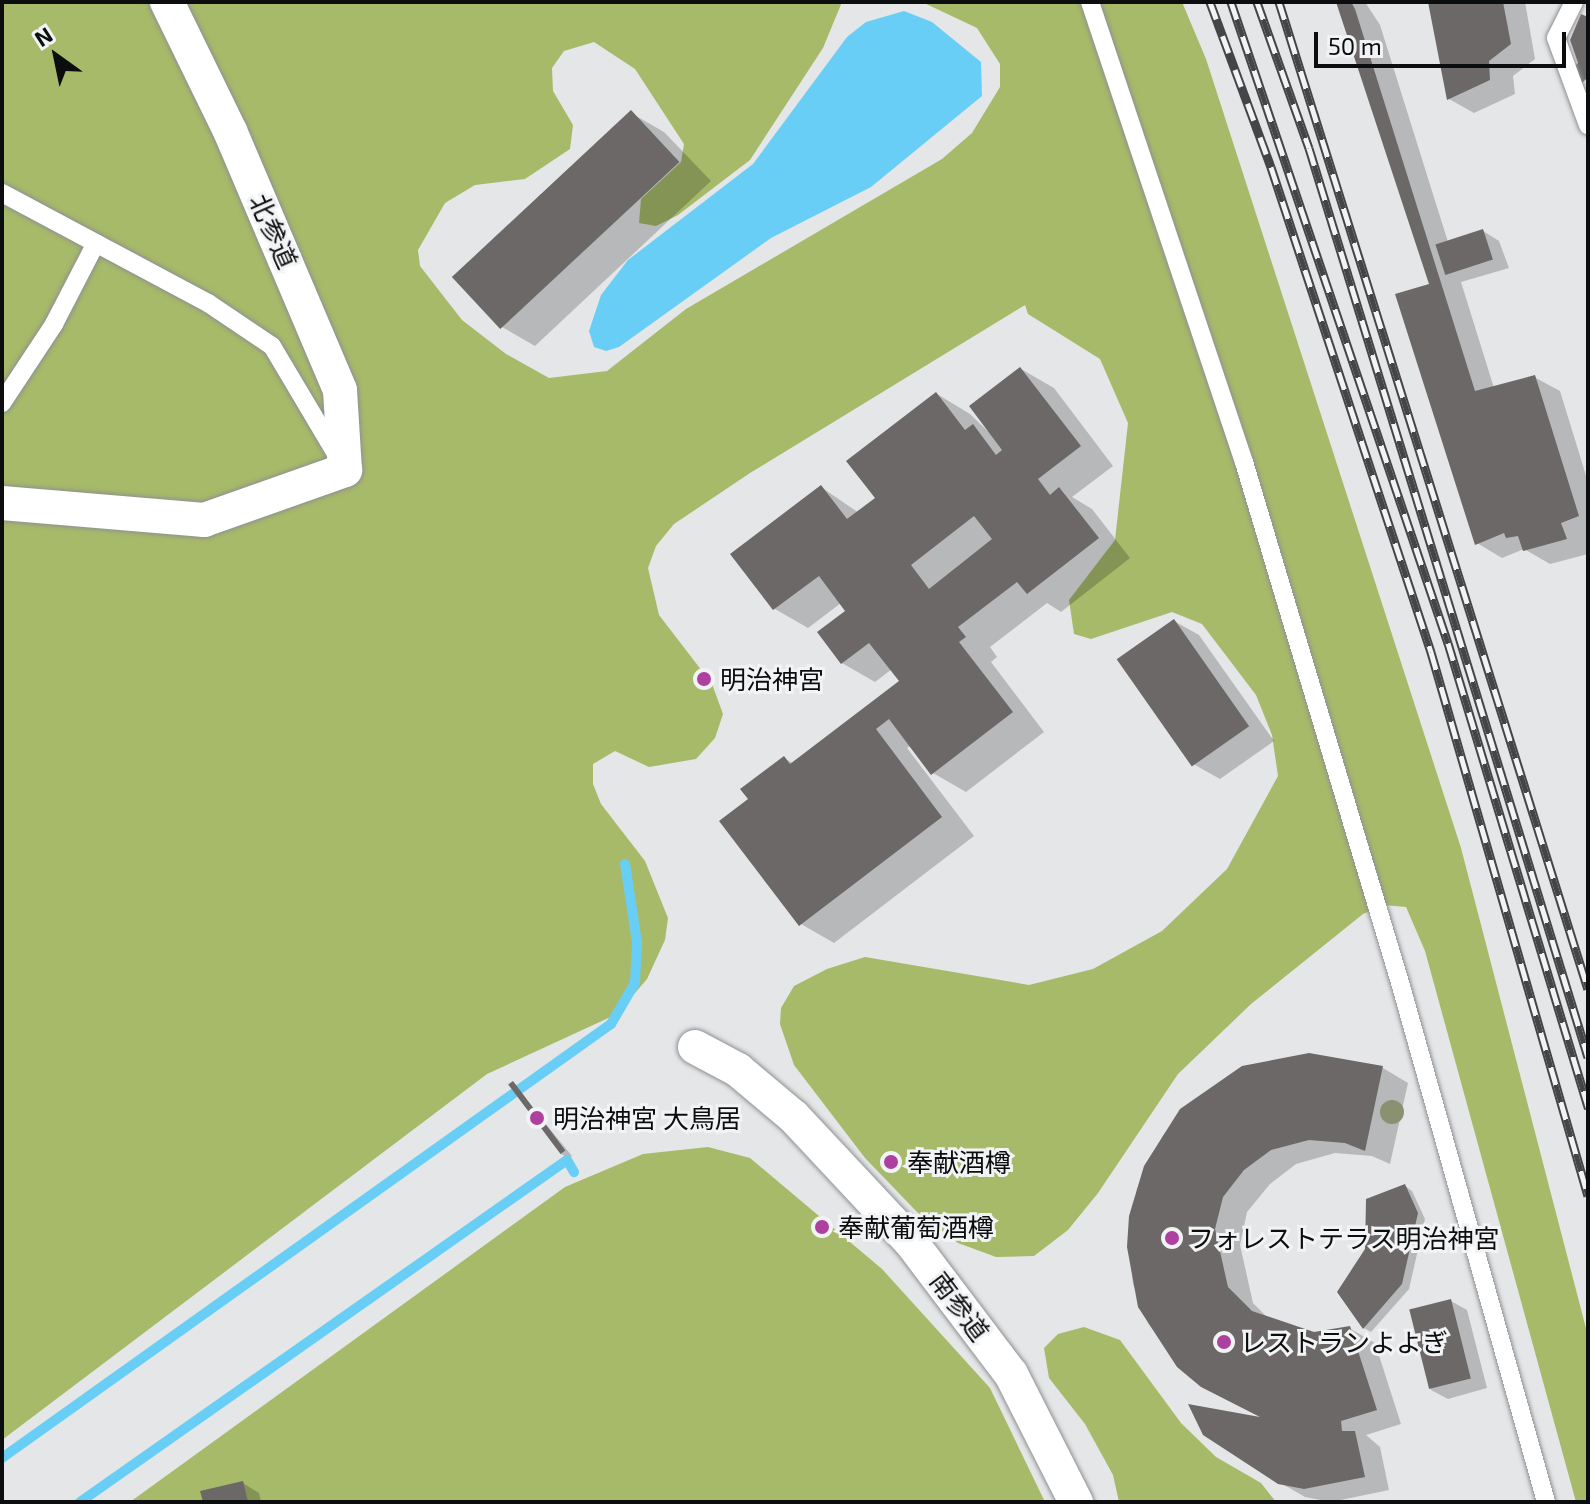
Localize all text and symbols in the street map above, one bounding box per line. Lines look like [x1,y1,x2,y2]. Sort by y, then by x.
north arrow [16,16,96,96]
scale bar [1318,16,1570,66]
text: N [29,21,57,51]
text: 50 m [1328,31,1382,60]
street label: 北参道 [244,189,304,273]
place label: 明治神宮 [720,663,824,695]
marker: 明治神宮 [695,670,713,688]
place label: 明治神宮 大鳥居 [553,1102,741,1134]
marker: 明治神宮 大鳥居 [528,1109,546,1127]
place label: 奉献酒樽 [907,1146,1011,1178]
marker: 奉献酒樽 [882,1153,900,1171]
place label: 奉献葡萄酒樽 [838,1211,994,1243]
marker: 奉献葡萄酒樽 [813,1218,831,1236]
place label: フォレストテラス明治神宮 [1188,1222,1500,1254]
marker: フォレストテラス明治神宮 [1163,1229,1181,1247]
street label: 南参道 [924,1265,996,1347]
place label: レストランよよぎ [1240,1326,1448,1358]
marker: レストランよよぎ [1215,1333,1233,1351]

